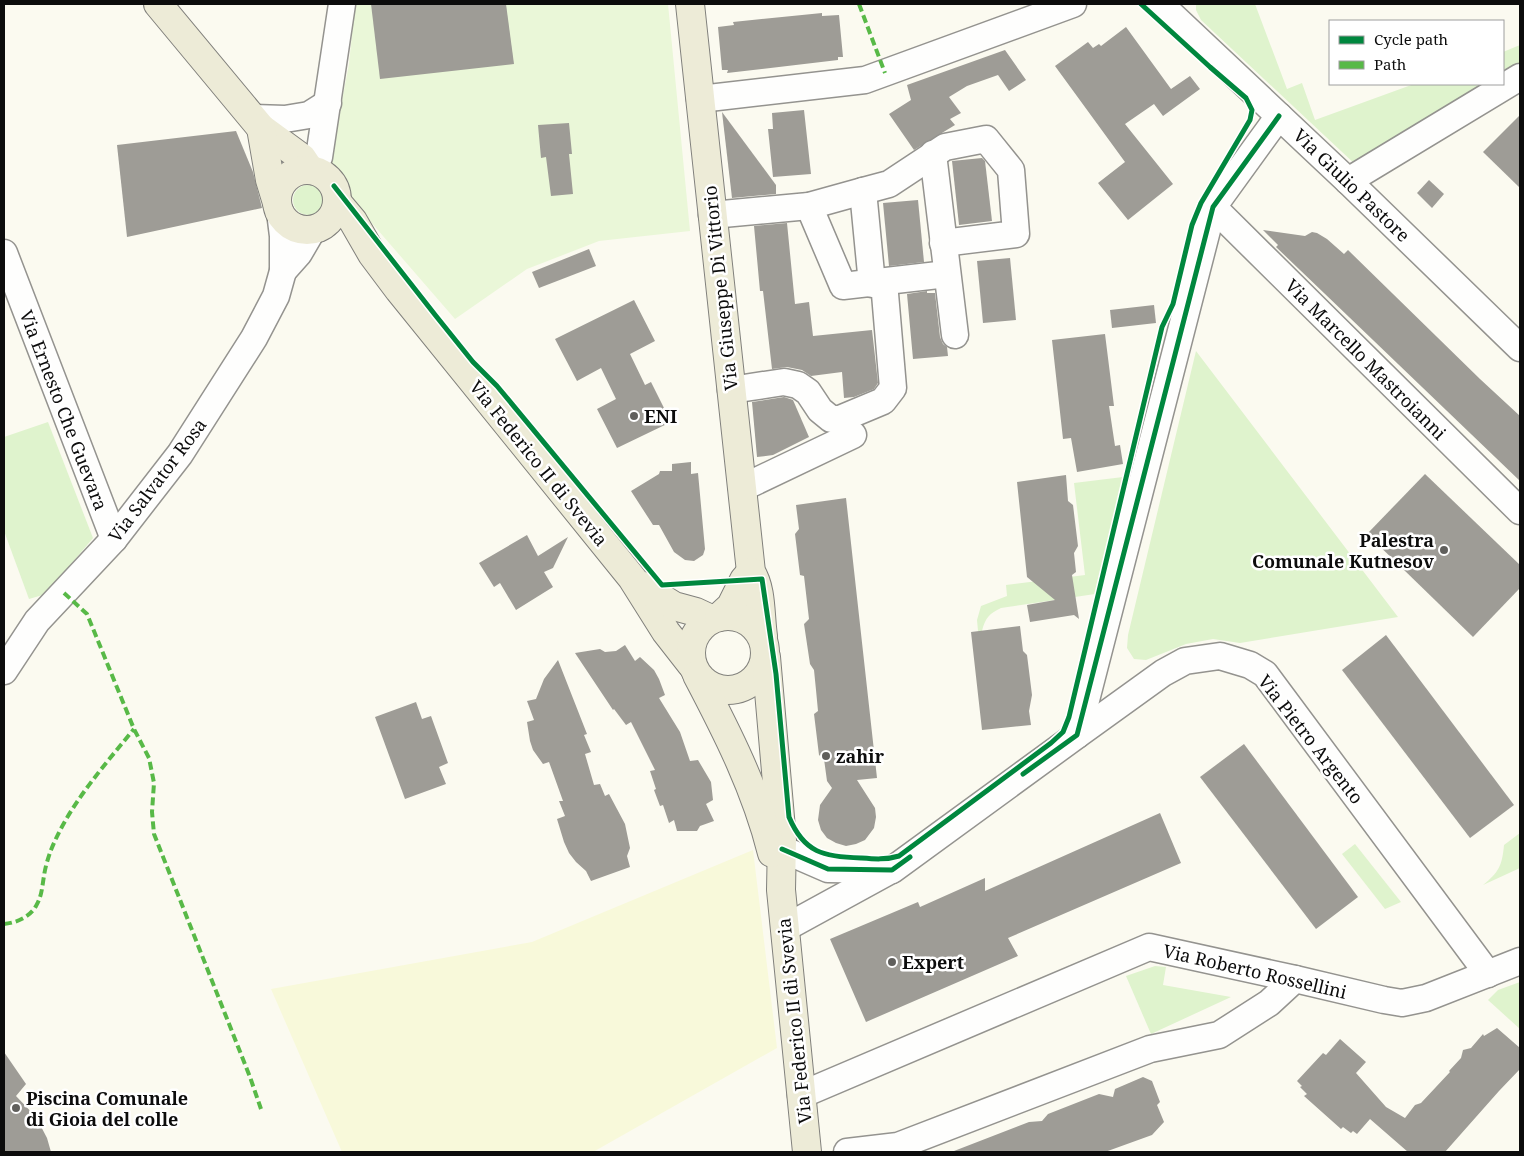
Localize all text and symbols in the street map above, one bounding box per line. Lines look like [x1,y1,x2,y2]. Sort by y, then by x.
legend [1329,20,1504,85]
text: Cycle path [1374,29,1449,49]
text: Path [1374,54,1407,74]
street label: Via Giulio Pastore [1289,123,1415,247]
street label: Via Giuseppe Di Vittorio [697,184,743,392]
street label: Via Marcello Mastroianni [1280,273,1452,445]
street label: Via Ernesto Che Guevara [15,306,113,514]
street label: Via Federico II di Svevia [465,375,613,551]
place label: ENI [644,404,677,428]
marker: ENI [628,410,640,422]
street label: Via Salvator Rosa [103,413,211,547]
place label: Palestra Comunale Kutnesov [1252,528,1434,573]
marker: Palestra Comunale Kutnesov [1438,544,1450,556]
street label: Via Pietro Argento [1253,669,1369,809]
place label: zahir [836,744,885,768]
marker: zahir [820,750,832,762]
street label: Via Federico II di Svevia [771,917,817,1125]
street label: Via Roberto Rossellini [1161,938,1349,1004]
place label: Expert [902,950,964,974]
marker: Expert [886,956,898,968]
place label: Piscina Comunale di Gioia del colle [26,1086,188,1131]
marker: Piscina Comunale di Gioia del colle [10,1102,22,1114]

